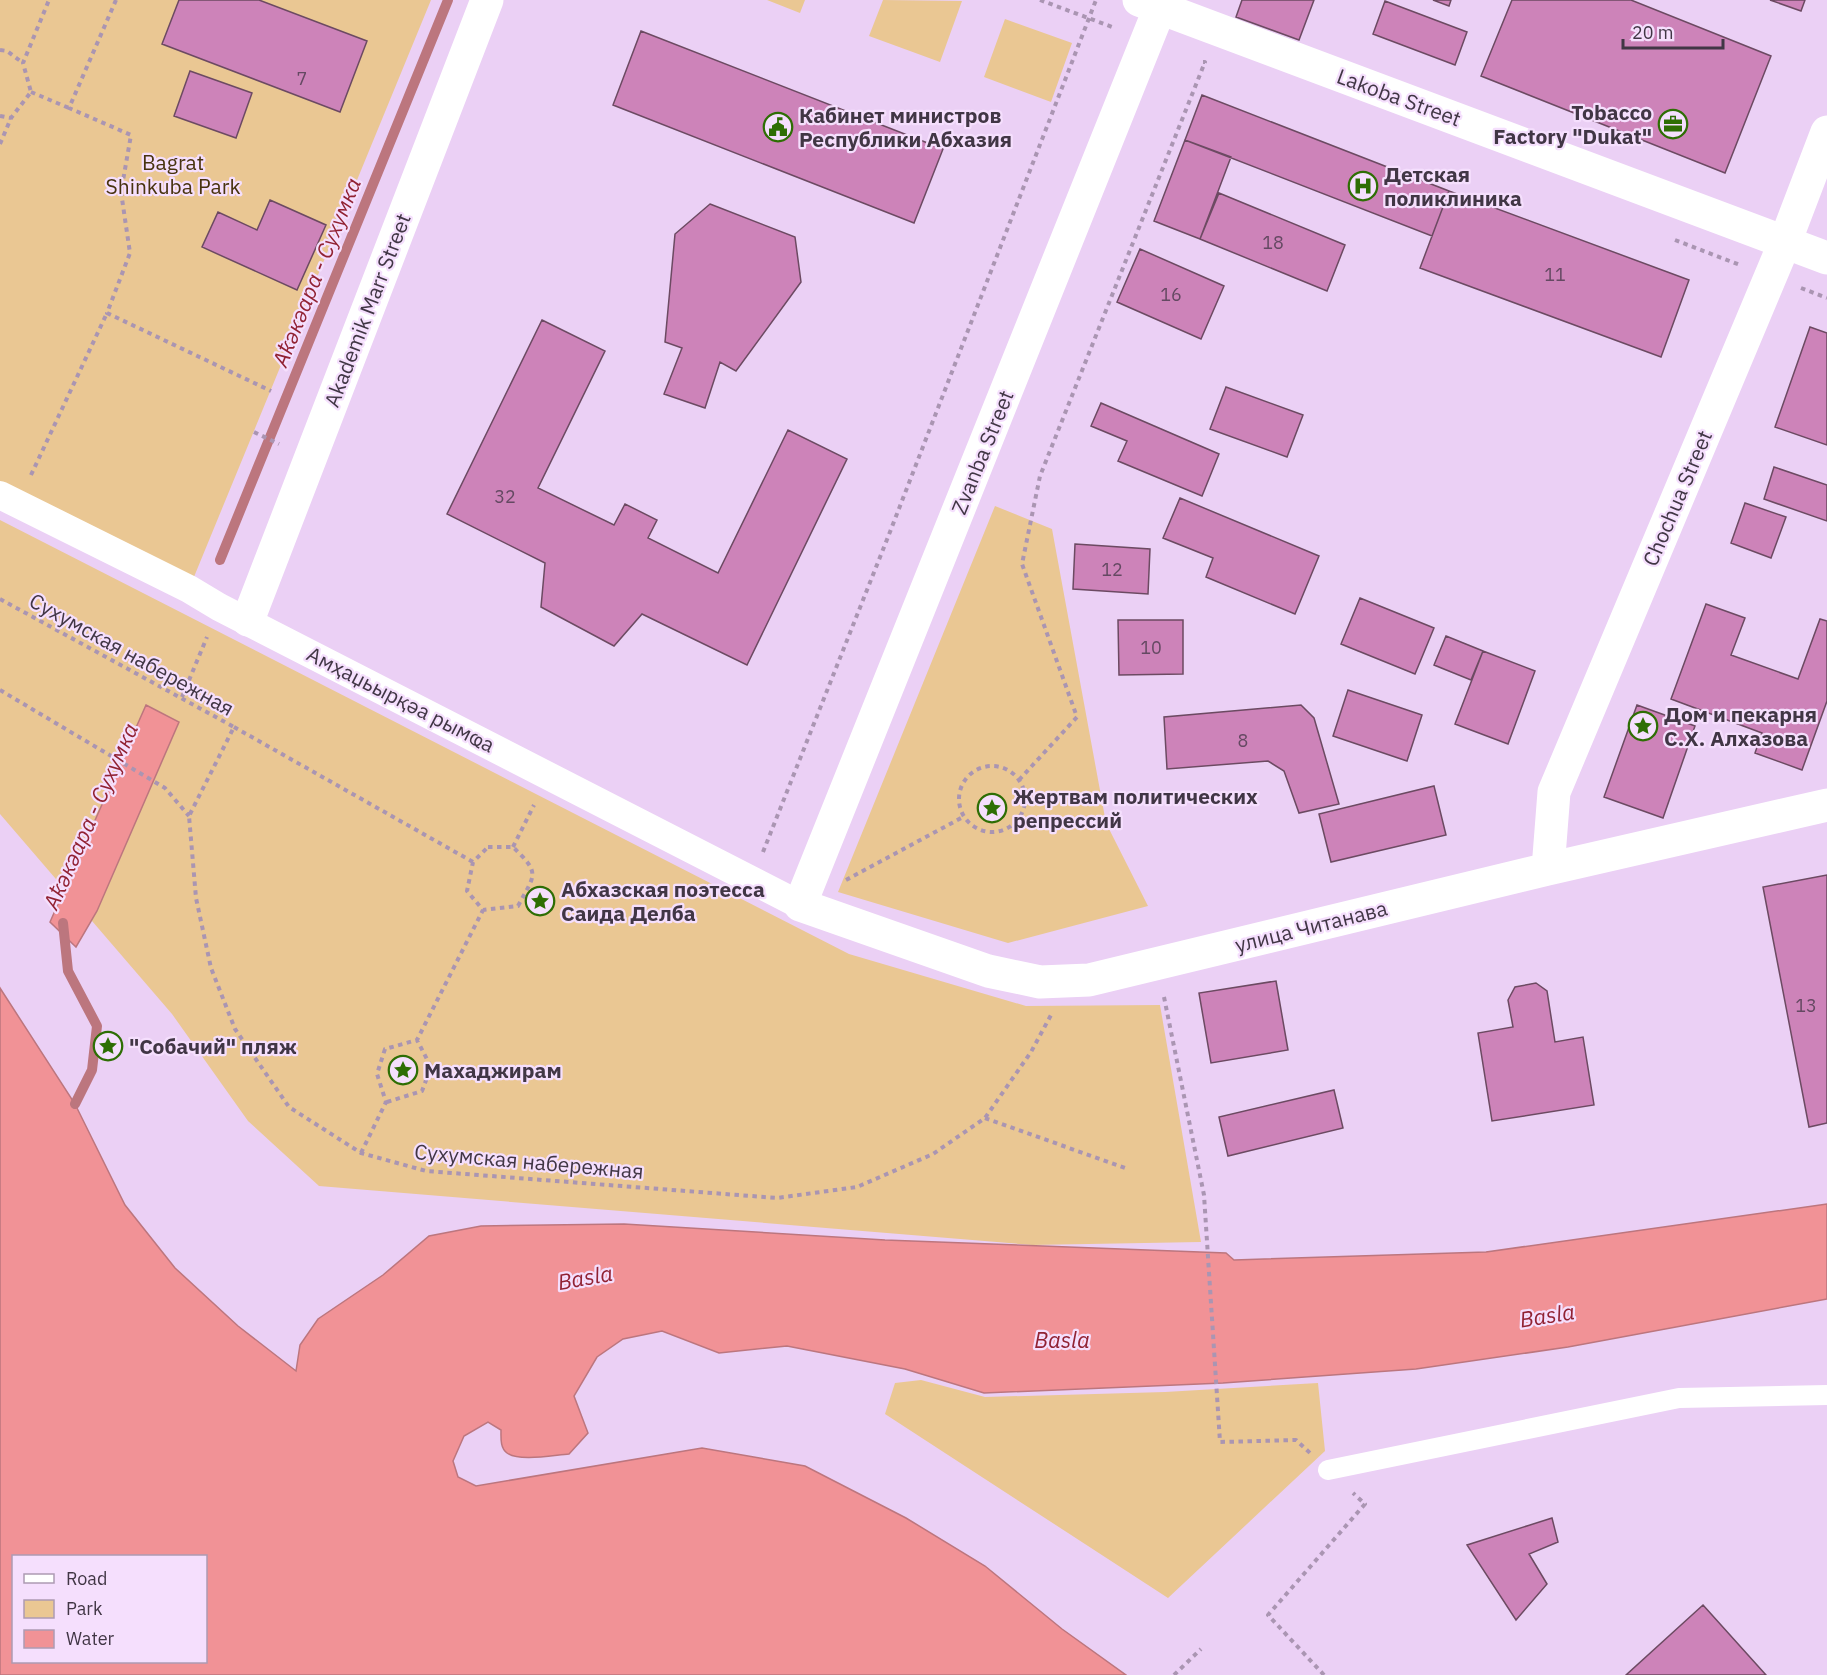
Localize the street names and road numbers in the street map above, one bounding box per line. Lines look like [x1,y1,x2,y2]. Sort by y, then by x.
street label: Lakoba Street [1333,62,1465,132]
street label: Akademik Marr Street [317,209,417,411]
street label: Zvanba Street [944,386,1020,518]
street label: Chochua Street [1636,426,1718,570]
street label: Сухумская набережная [25,586,239,722]
street label: Амҳаџьырқәа рымҩа [302,639,500,759]
street label: улица Читанава [1232,894,1390,958]
street label: Сухумская набережная [413,1137,645,1185]

